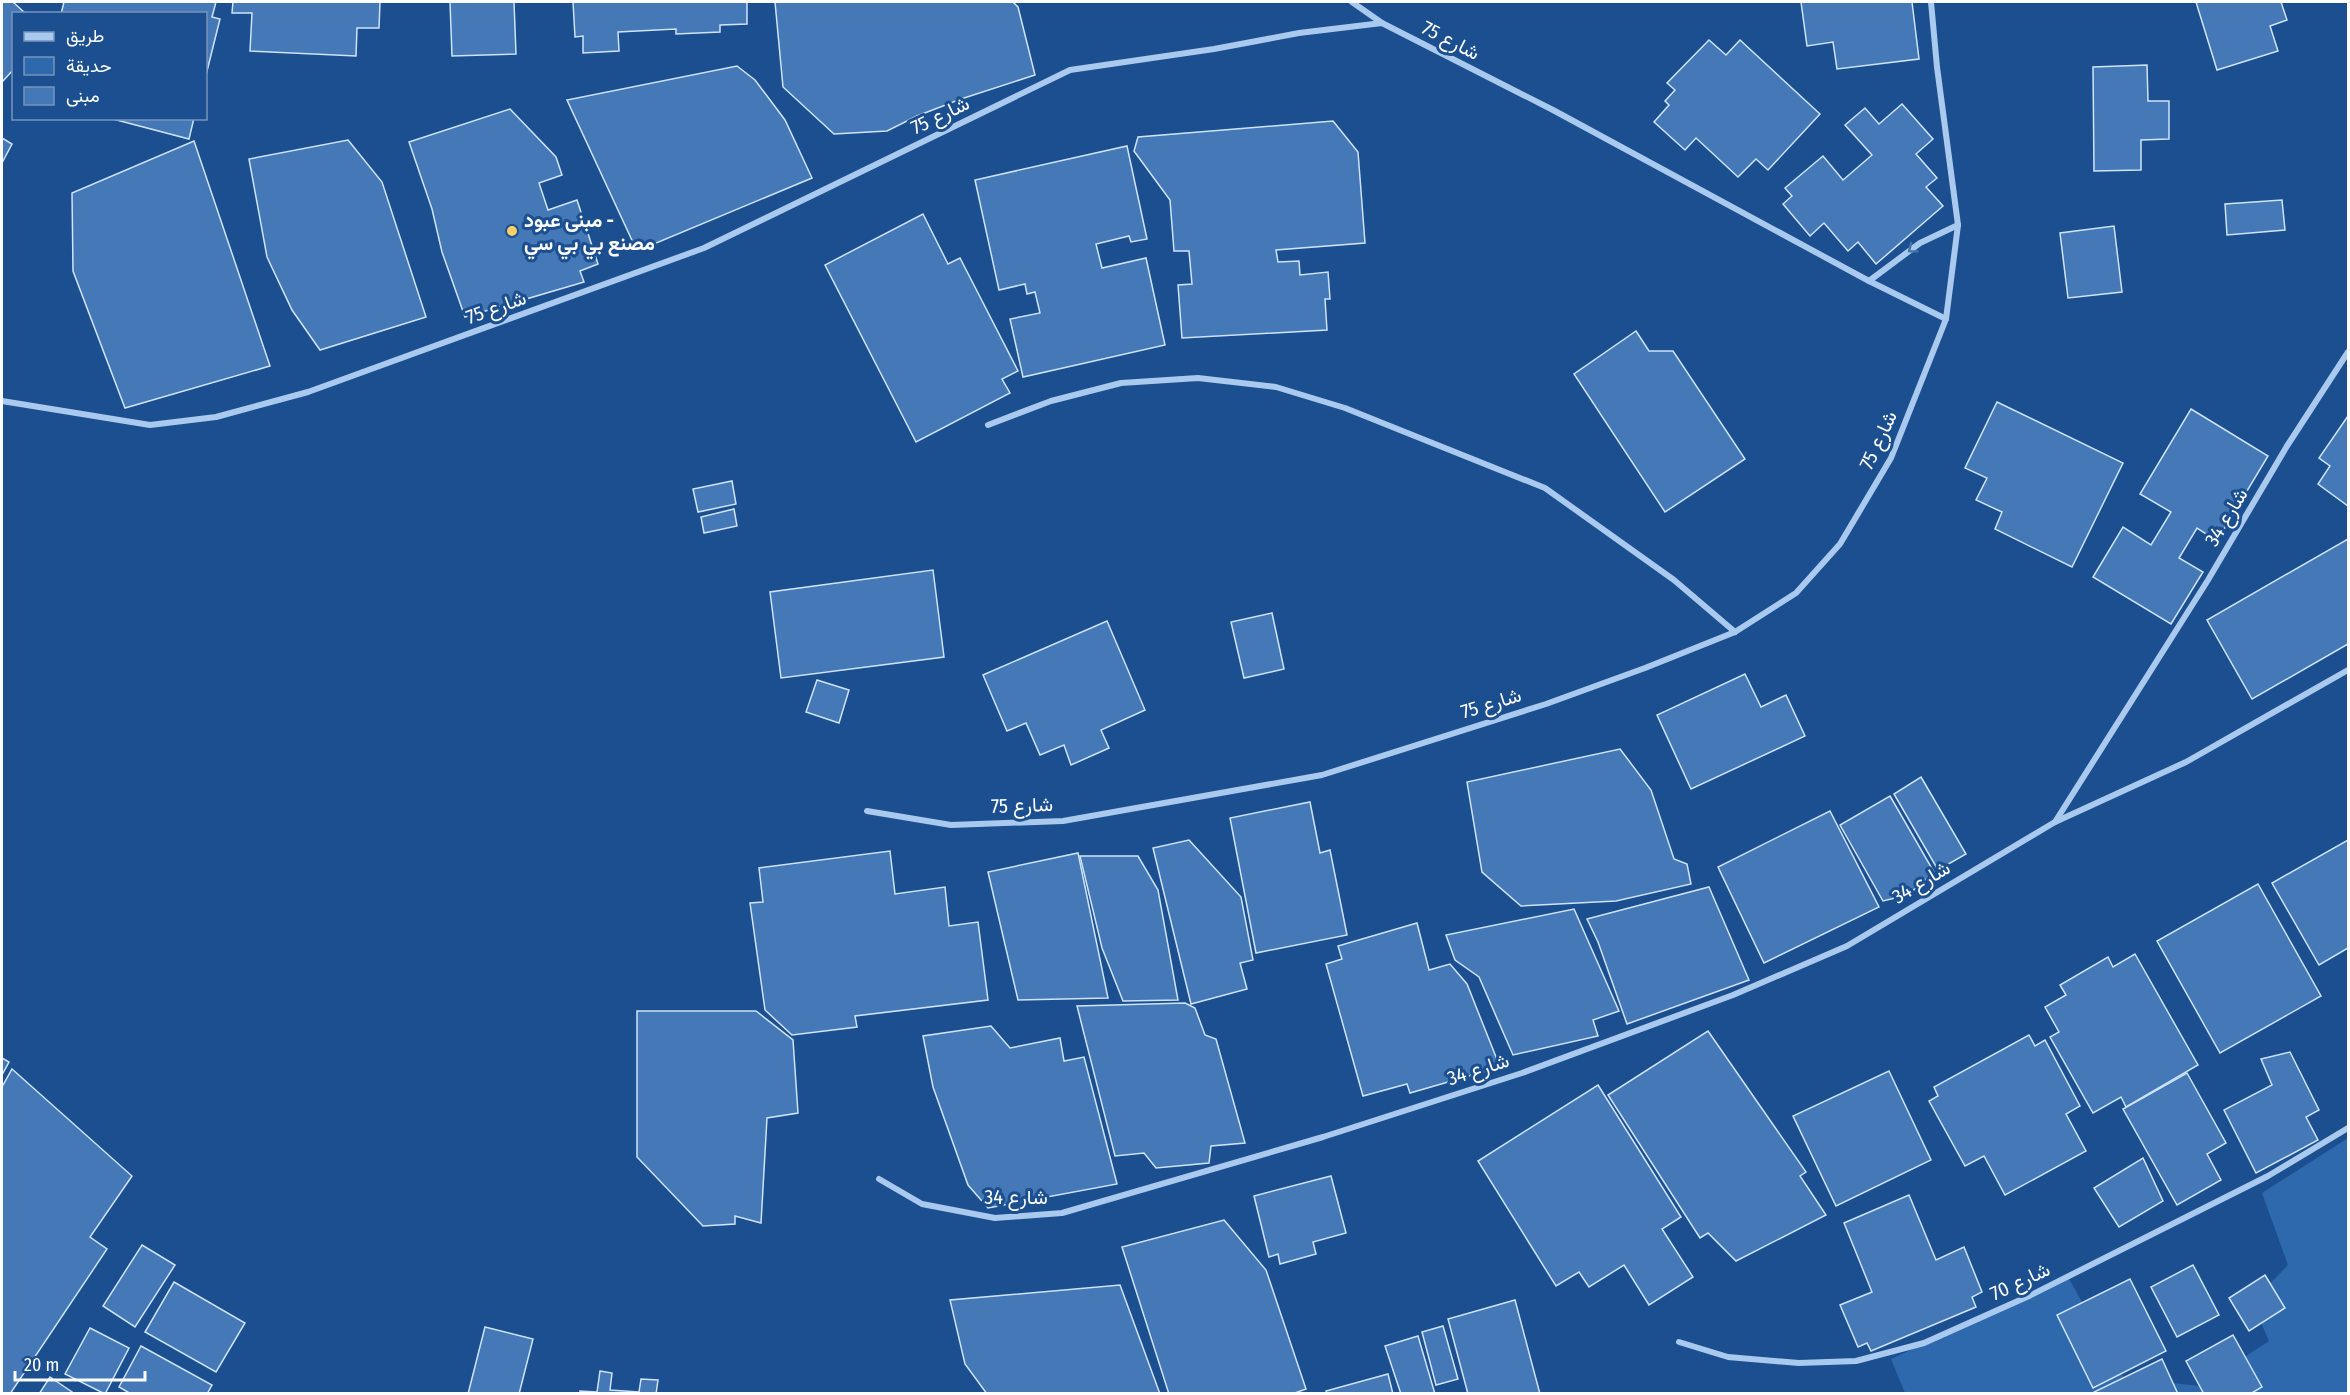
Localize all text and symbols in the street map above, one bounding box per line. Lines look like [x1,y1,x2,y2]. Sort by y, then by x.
legend [12,12,207,120]
street label: شارع 75 [1417,15,1484,67]
text: طريق [66,25,104,47]
text: حديقة [66,55,112,77]
text: مبنى [66,85,100,107]
street label: شارع 75 [907,91,974,141]
place label: مبنى عبود - مصنع بي بي سي [524,208,655,260]
marker: مبنى عبود - مصنع بي بي سي [505,224,519,238]
one-way arrow [1907,242,1918,253]
street label: شارع 75 [463,285,530,331]
street label: شارع 75 [1854,407,1904,474]
street label: شارع 34 [2199,484,2254,551]
street label: شارع 75 [1458,682,1525,725]
street label: شارع 75 [991,792,1053,820]
street label: شارع 34 [1888,855,1955,910]
street label: شارع 34 [1444,1048,1513,1092]
street label: شارع 34 [984,1185,1048,1211]
street label: شارع 70 [1986,1257,2055,1307]
scale bar [15,1344,146,1382]
text: 20 m [24,1354,59,1376]

